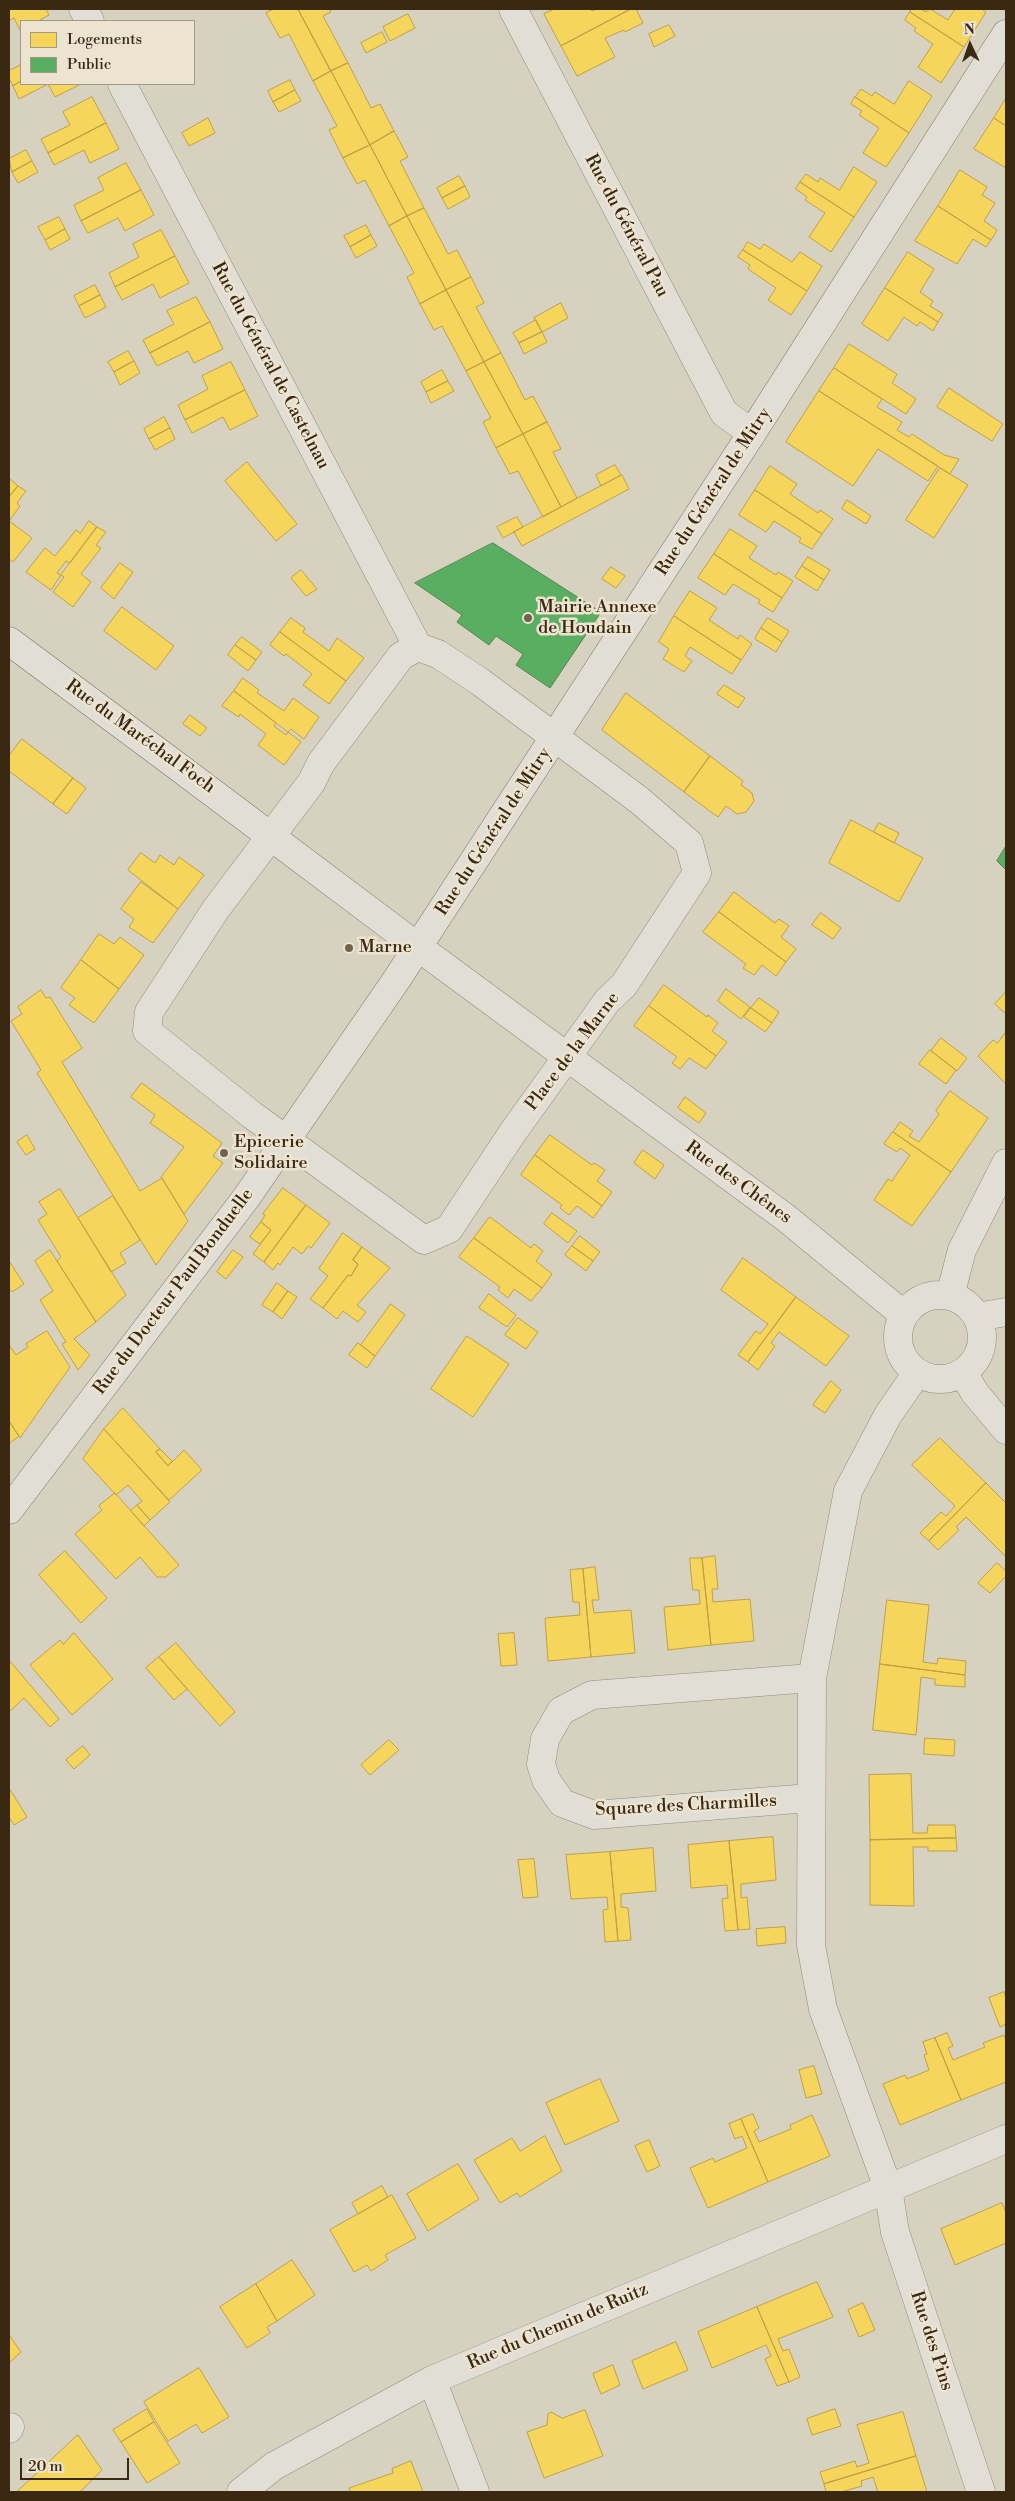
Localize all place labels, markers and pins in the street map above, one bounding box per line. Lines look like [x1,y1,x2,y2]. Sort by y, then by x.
place label: Mairie Annexe de Houdain [538,597,656,640]
marker: Mairie Annexe de Houdain [522,612,534,624]
place label: Marne [359,937,412,959]
marker: Marne [343,942,355,954]
place label: Epicerie Solidaire [234,1132,308,1174]
marker: Epicerie Solidaire [218,1147,230,1159]

